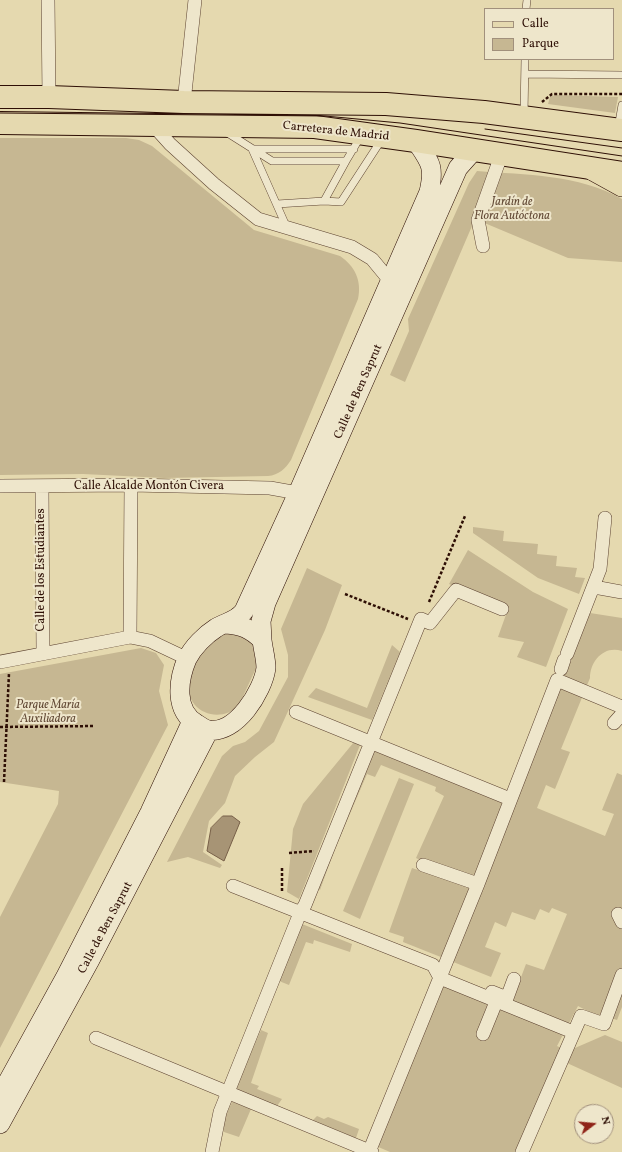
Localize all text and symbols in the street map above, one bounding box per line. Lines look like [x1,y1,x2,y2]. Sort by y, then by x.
legend [484,8,614,60]
text: Calle [522,16,549,32]
text: Parque [522,36,559,52]
street label: Carretera de Madrid [282,119,390,145]
park label: Jardín de Flora Autóctona [474,196,550,224]
street label: Calle de Ben Saprut [332,342,386,442]
street label: Calle Alcalde Montón Civera [74,480,224,494]
street label: Calle de los Estudiantes [35,508,49,632]
park label: Parque María Auxiliadora [16,699,80,727]
street label: Calle de Ben Saprut [76,880,136,976]
north arrow [574,1104,614,1144]
text: N [597,1115,613,1127]

